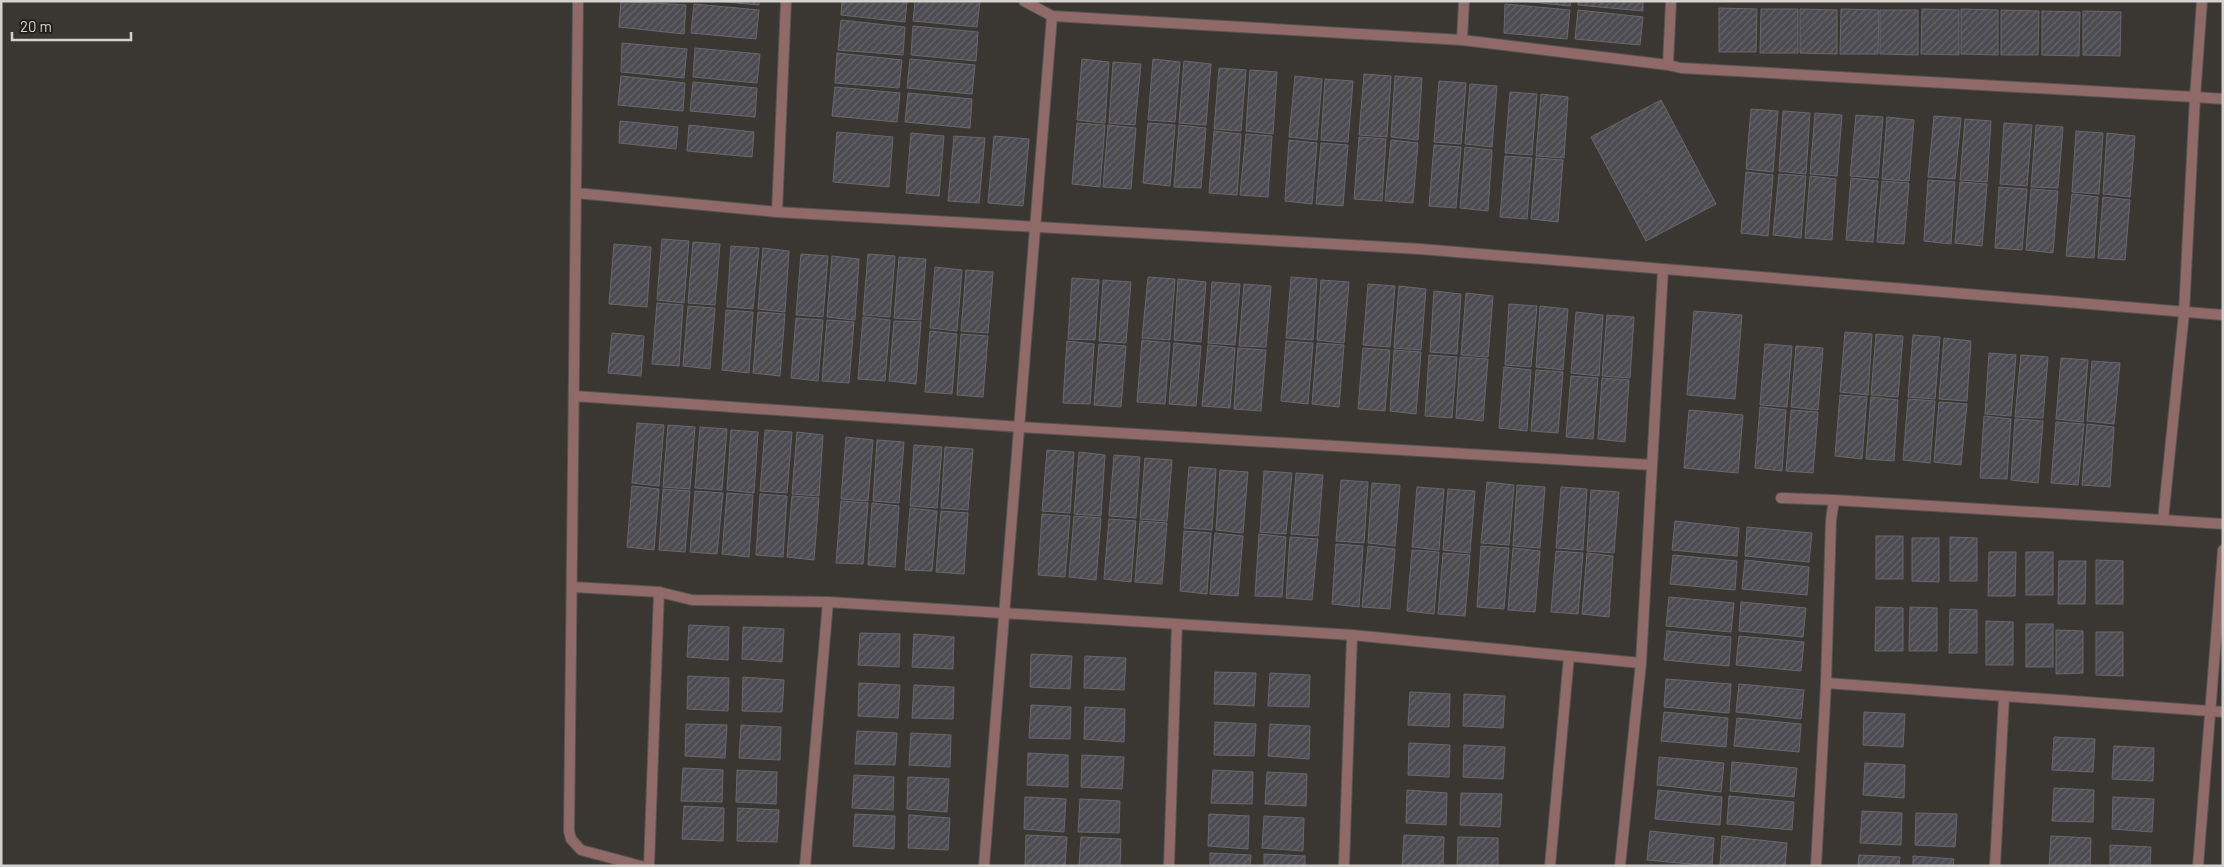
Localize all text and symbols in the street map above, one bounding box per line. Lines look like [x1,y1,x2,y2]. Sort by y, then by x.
scale bar [12,10,131,42]
text: 20 m [20,17,52,35]

